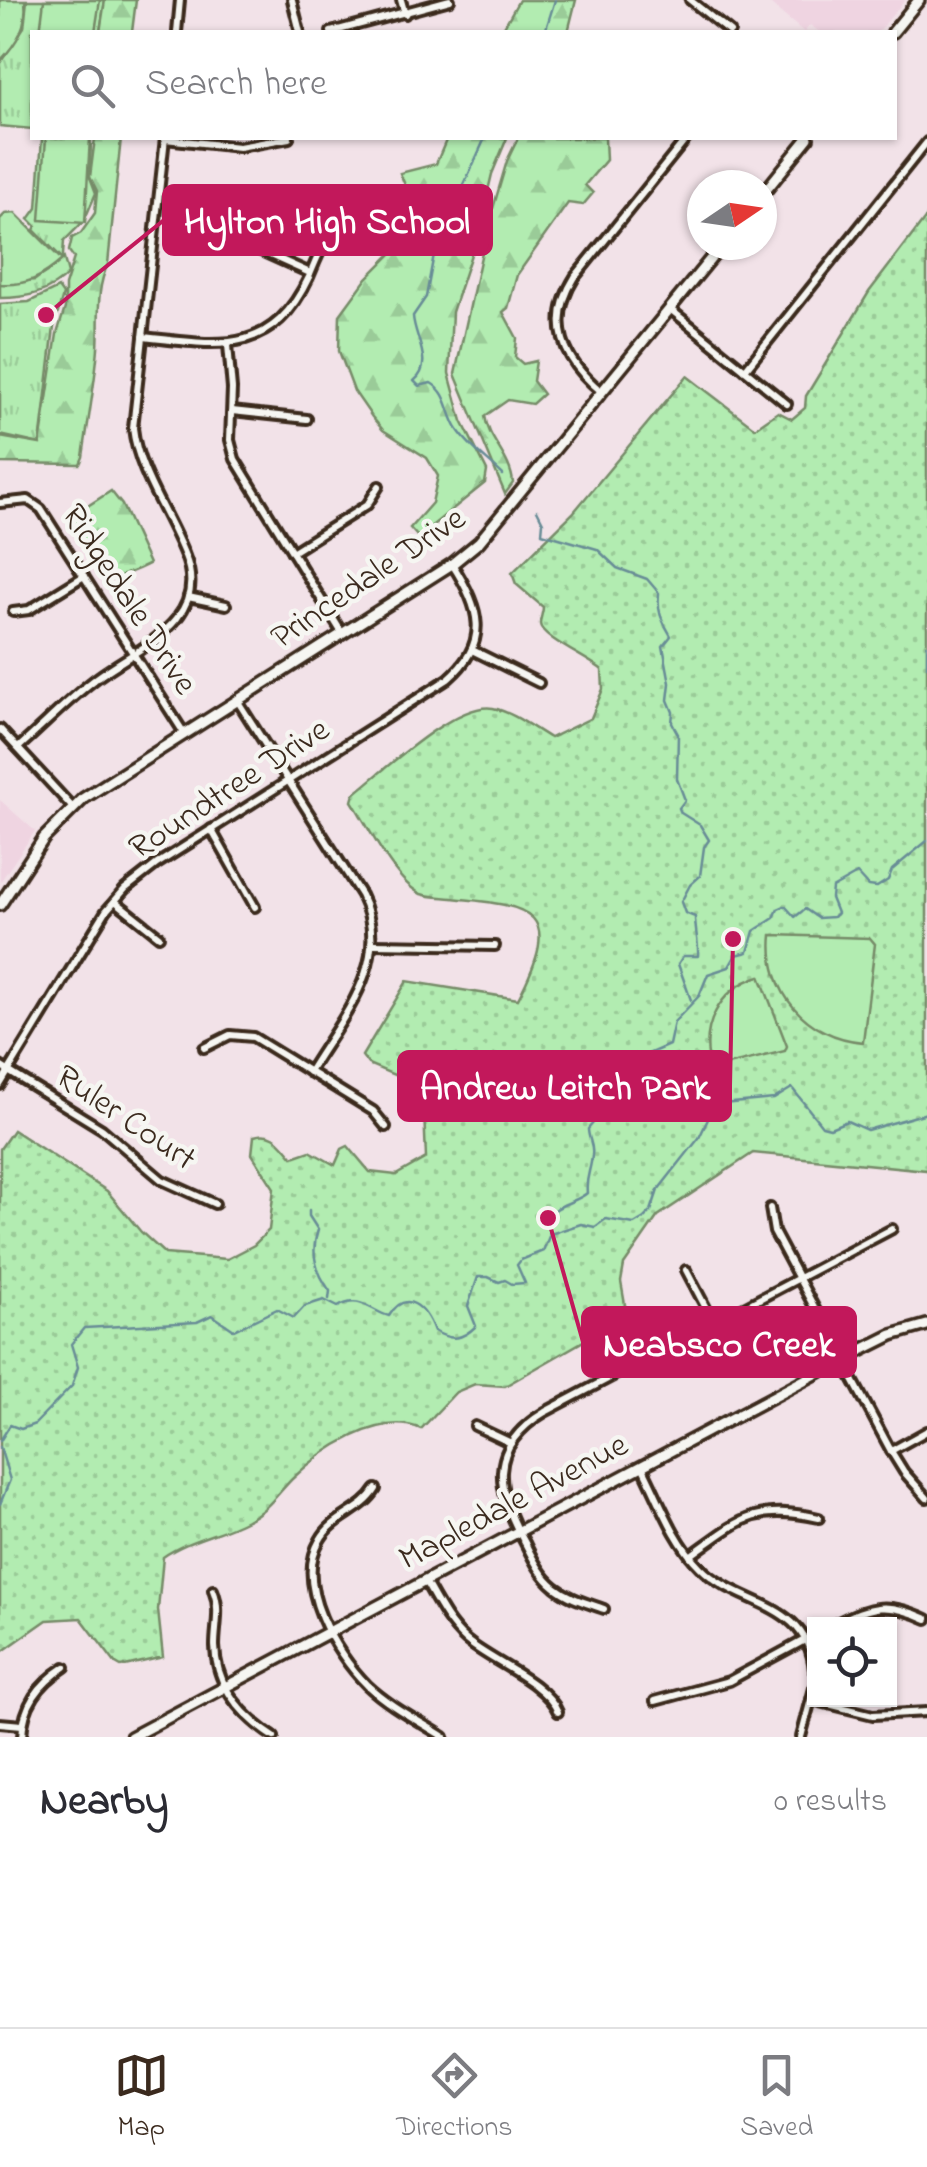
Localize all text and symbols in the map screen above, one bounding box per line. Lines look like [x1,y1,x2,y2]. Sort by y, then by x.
search box [30,30,897,140]
text: Search here [145,57,327,113]
icon: search [65,58,120,113]
north arrow [687,170,777,260]
callout: Hylton High School [164,186,491,254]
text: Hylton High School [184,196,470,252]
street label: Ridgedale Drive [47,494,209,706]
street label: Princedale Drive [261,495,477,663]
street label: Roundtree Drive [120,706,341,874]
callout: Andrew Leitch Park [399,1052,730,1120]
street label: Ruler Court [44,1053,206,1185]
text: Andrew Leitch Park [420,1062,712,1118]
callout: Neabsco Creek [583,1308,855,1376]
text: Neabsco Creek [603,1319,836,1375]
street label: Mapledale Avenue [390,1421,638,1585]
map controls [807,1617,897,1707]
button: locate [807,1617,897,1707]
text: Nearby [40,1772,168,1833]
text: 0 results [774,1779,887,1826]
tab: Map [114,2048,169,2149]
tab: Directions [396,2048,513,2149]
tab: Saved [740,2048,813,2149]

